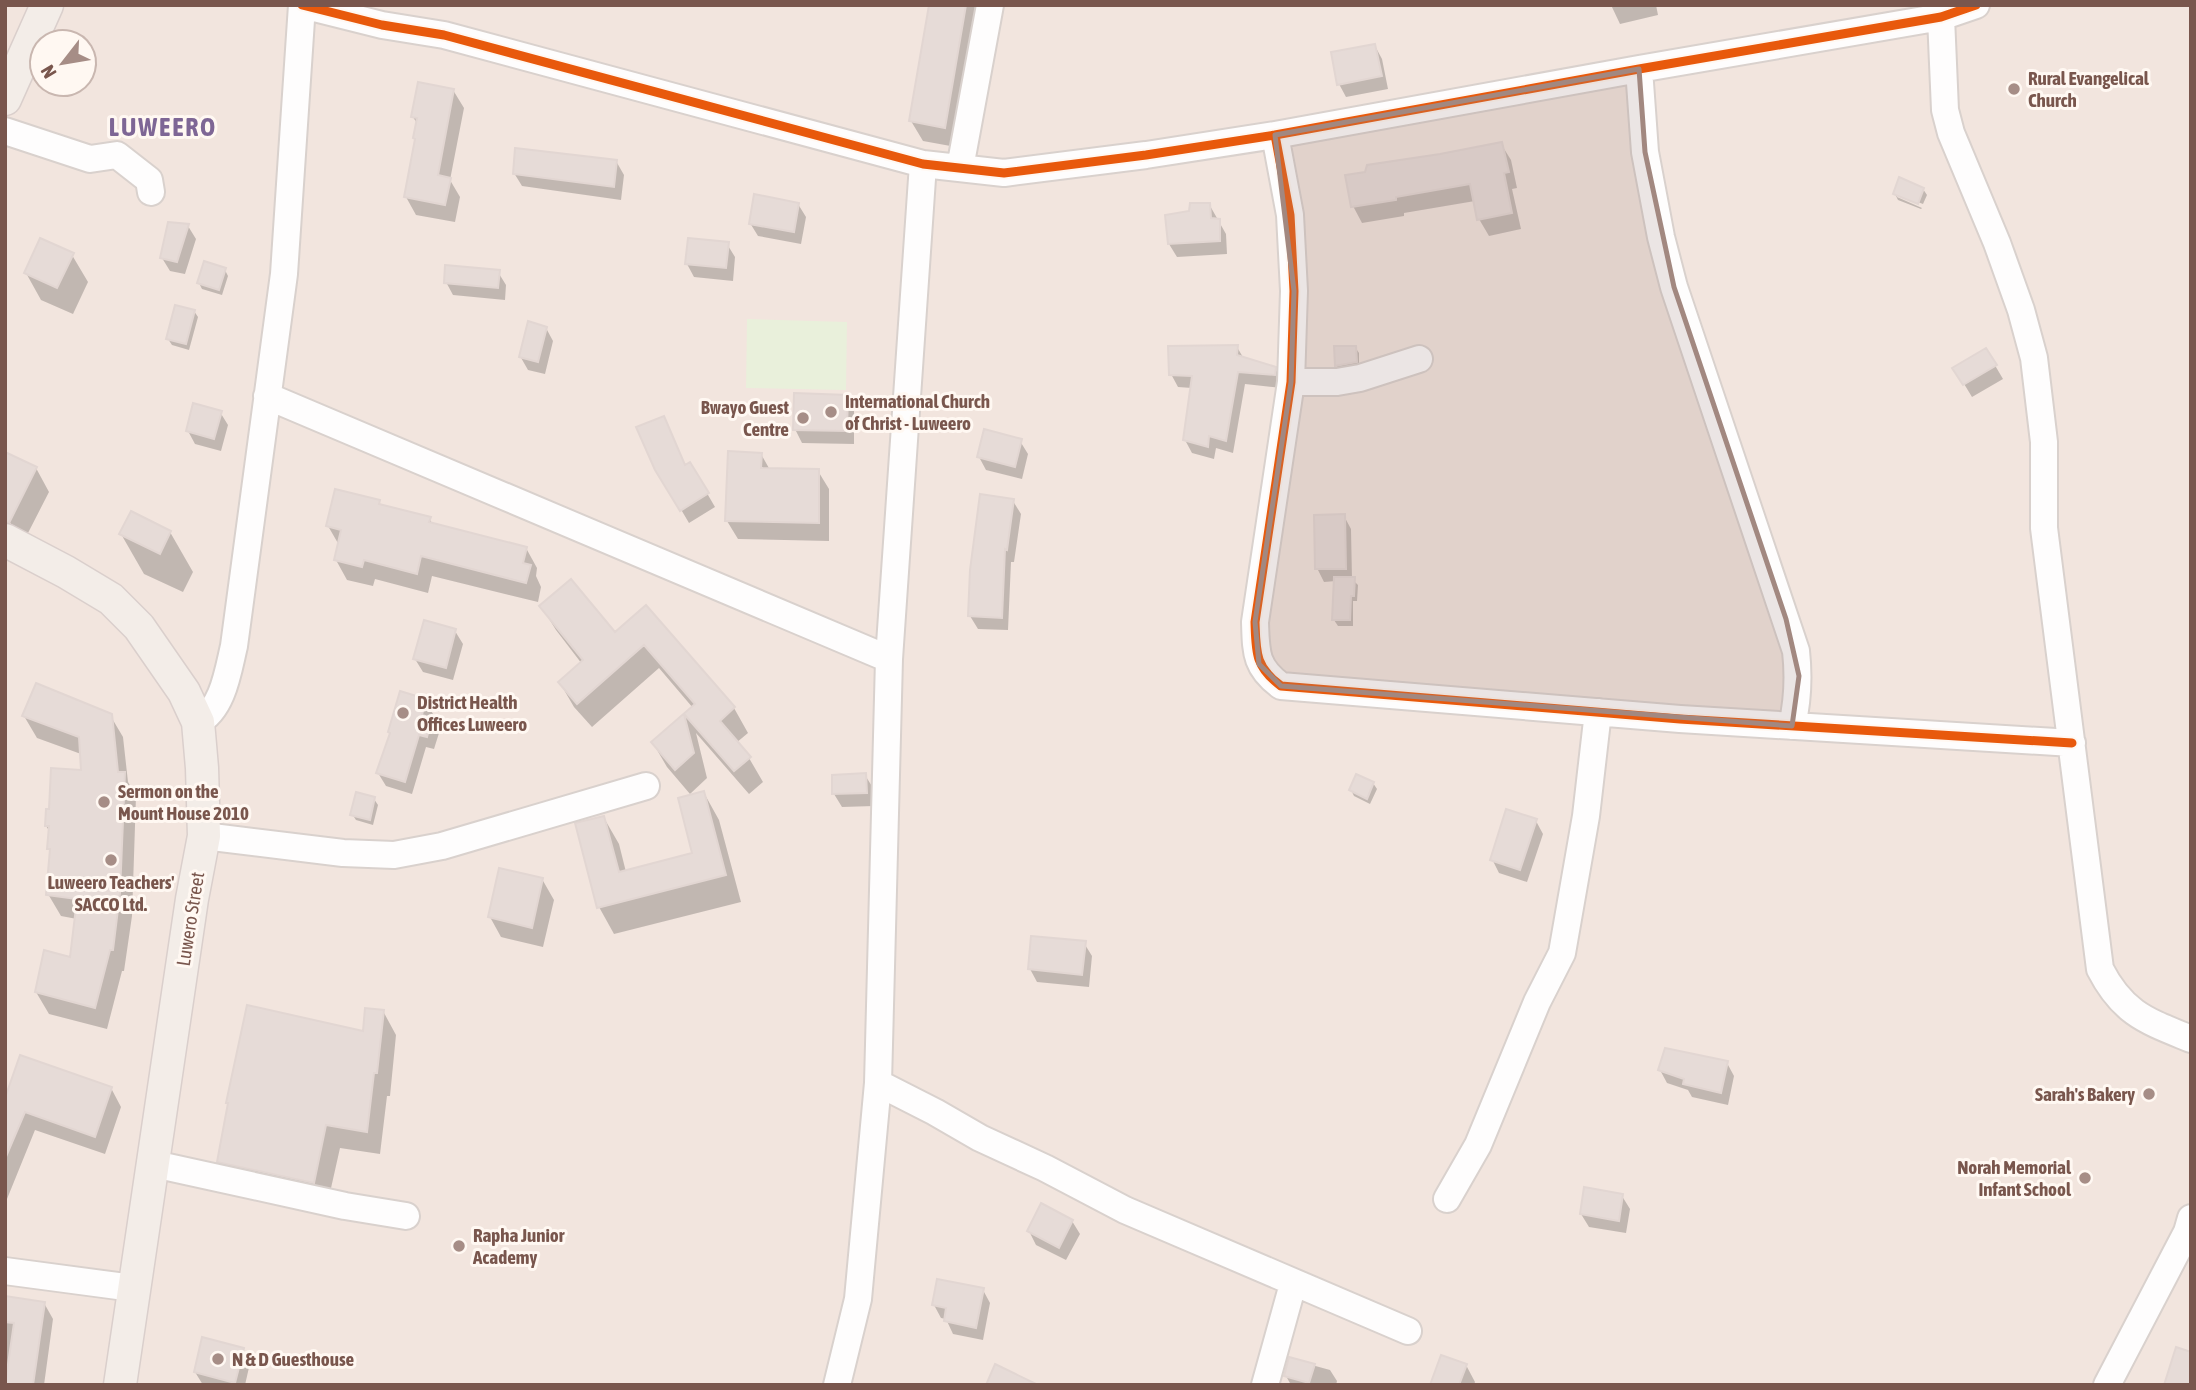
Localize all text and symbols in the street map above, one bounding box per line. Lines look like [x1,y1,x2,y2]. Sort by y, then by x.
north arrow [28,28,98,98]
text: N [36,61,61,82]
place label: Rural Evangelical Church [2028,67,2150,111]
marker: Rural Evangelical Church [2006,81,2022,97]
district label: LUWEERO [109,112,217,142]
place label: International Church of Christ - Luweero [845,390,990,434]
place label: Bwayo Guest Centre [701,396,790,440]
marker: International Church of Christ - Luweero [823,404,839,420]
marker: Bwayo Guest Centre [795,410,811,426]
place label: District Health Offices Luweero [417,691,527,735]
marker: District Health Offices Luweero [395,705,411,721]
place label: Sermon on the Mount House 2010 [118,780,249,824]
marker: Sermon on the Mount House 2010 [96,794,112,810]
marker: Luweero Teachers' SACCO Ltd. [103,852,119,868]
street label: Luwero Street [172,870,208,968]
place label: Luweero Teachers' SACCO Ltd. [48,871,174,915]
place label: Sarah's Bakery [2035,1083,2135,1105]
marker: Sarah's Bakery [2141,1086,2157,1102]
place label: Norah Memorial Infant School [1957,1156,2072,1200]
marker: Norah Memorial Infant School [2077,1170,2093,1186]
place label: Rapha Junior Academy [472,1224,565,1268]
marker: Rapha Junior Academy [451,1238,467,1254]
place label: N & D Guesthouse [232,1348,355,1370]
marker: N & D Guesthouse [210,1351,226,1367]

